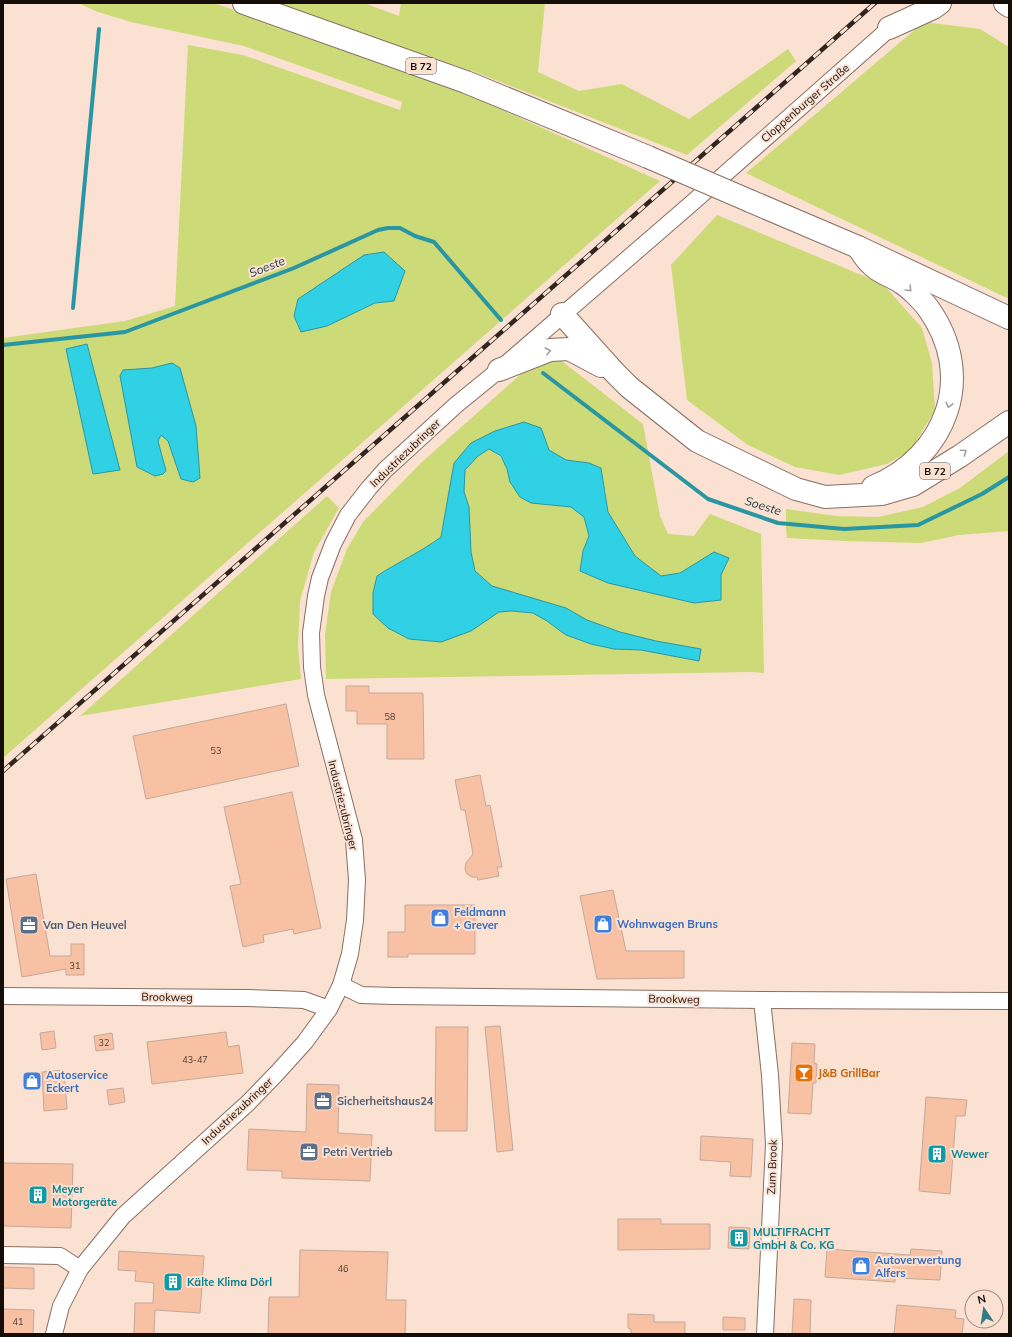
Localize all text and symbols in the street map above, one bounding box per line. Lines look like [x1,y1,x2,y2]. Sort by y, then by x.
road number: B 72 [406,58,436,74]
street label: Cloppenburger Straße [758,61,852,145]
water label: Soeste [247,253,287,280]
one-way arrow [904,284,912,292]
one-way arrow [544,347,551,356]
one-way arrow [945,402,953,408]
street label: Industriezubringer [367,416,443,490]
one-way arrow [960,450,967,457]
road number: B 72 [920,463,950,479]
water label: Soeste [743,493,784,518]
house number: 58 [385,711,395,722]
house number: 53 [211,745,221,756]
street label: Industriezubringer [325,758,361,852]
place label: Feldmann + Grever [454,905,506,932]
shop icon: Feldmann + Grever [429,907,451,929]
shop icon: Wohnwagen Bruns [592,913,614,935]
office icon: Van Den Heuvel [18,914,40,936]
place label: Wohnwagen Bruns [617,917,718,931]
place label: Van Den Heuvel [42,918,127,932]
house number: 31 [70,960,80,971]
street label: Brookweg [141,990,193,1004]
street label: Brookweg [648,992,700,1006]
house number: 32 [99,1037,109,1048]
house number: 43-47 [182,1054,208,1065]
bar icon: J&B GrillBar [793,1062,815,1084]
place label: J&B GrillBar [818,1066,881,1080]
place label: Autoservice Eckert [46,1068,108,1095]
shop icon: Autoservice Eckert [21,1070,43,1092]
street label: Industriezubringer [198,1074,276,1148]
office icon: Sicherheitshaus24 [312,1090,334,1112]
place label: Sicherheitshaus24 [337,1094,434,1108]
street label: Zum Brook [764,1139,780,1195]
office icon: Petri Vertrieb [298,1141,320,1163]
building icon: Wewer [926,1143,948,1165]
place label: Petri Vertrieb [323,1145,393,1159]
place label: Wewer [951,1147,989,1161]
place label: Meyer Motorgeräte [52,1182,117,1209]
building icon: Meyer Motorgeräte [27,1184,49,1206]
place label: MULTIFRACHT GmbH & Co. KG [753,1225,834,1252]
building icon: MULTIFRACHT GmbH & Co. KG [728,1227,750,1249]
place label: Autoverwertung Alfers [875,1253,961,1280]
shop icon: Autoverwertung Alfers [850,1255,872,1277]
house number: 46 [338,1263,348,1274]
building icon: Kälte Klima Dörl [162,1271,184,1293]
place label: Kälte Klima Dörl [187,1275,272,1289]
north arrow [964,1289,1004,1329]
text: N [976,1292,987,1307]
house number: 41 [13,1316,23,1327]

